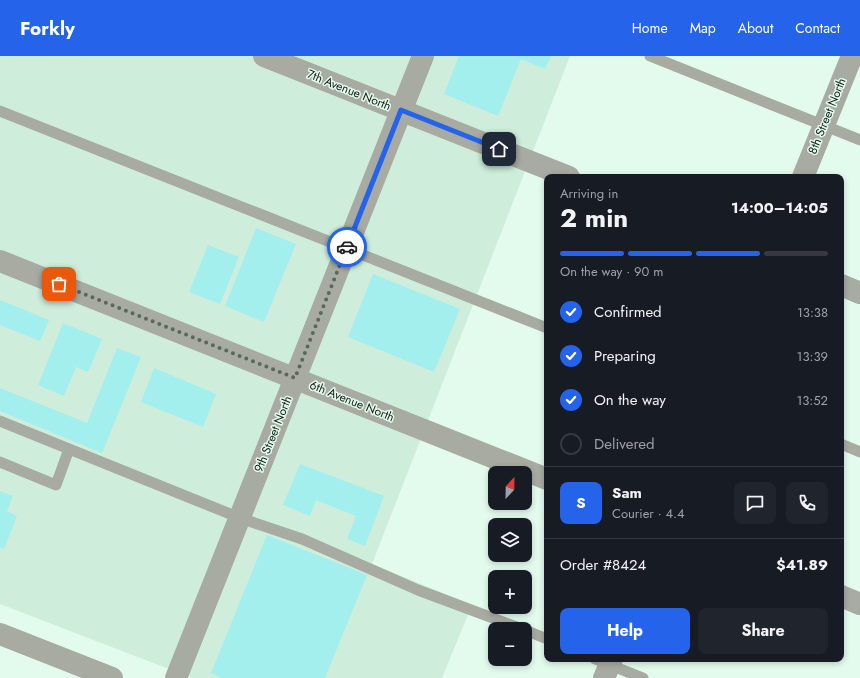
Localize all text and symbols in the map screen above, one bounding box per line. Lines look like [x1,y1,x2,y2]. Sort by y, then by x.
text: Forkly [20,15,75,42]
text: Home [632,18,668,38]
text: Map [690,18,716,38]
text: About [738,18,773,38]
text: Contact [795,18,840,38]
street label: 7th Avenue North [304,65,394,115]
street label: 8th Street North [804,75,850,157]
pin [482,132,516,166]
icon: home [488,138,510,160]
text: Arriving in [560,184,618,203]
text: 14:00–14:05 [731,197,828,219]
text: 2 min [560,199,628,237]
courier [327,227,367,267]
icon: car [336,236,358,258]
text: On the way · 90 m [560,262,663,281]
pin [42,267,76,301]
icon: bag [48,273,70,295]
icon: check [560,301,582,323]
text: Confirmed [594,301,662,323]
text: 13:38 [797,303,828,322]
icon: check [560,345,582,367]
text: Preparing [594,345,656,367]
text: 13:39 [797,347,828,366]
street label: 6th Avenue North [307,376,397,426]
icon: check [560,389,582,411]
text: On the way [594,389,666,411]
text: 13:52 [796,391,828,410]
street label: 9th Street North [249,393,297,475]
text: Delivered [594,433,655,455]
north arrow [488,466,532,510]
map controls [488,466,532,666]
text: Sam [612,482,642,504]
button: chat [734,482,776,524]
button: phone [786,482,828,524]
text: S [576,492,586,514]
text: Courier · 4.4 [612,504,685,523]
button: layers [488,518,532,562]
text: Order #8424 [560,554,646,576]
text: $41.89 [776,554,828,576]
button: + [488,570,532,614]
button: Help [560,608,690,654]
button: Share [698,608,828,654]
button: − [488,622,532,666]

